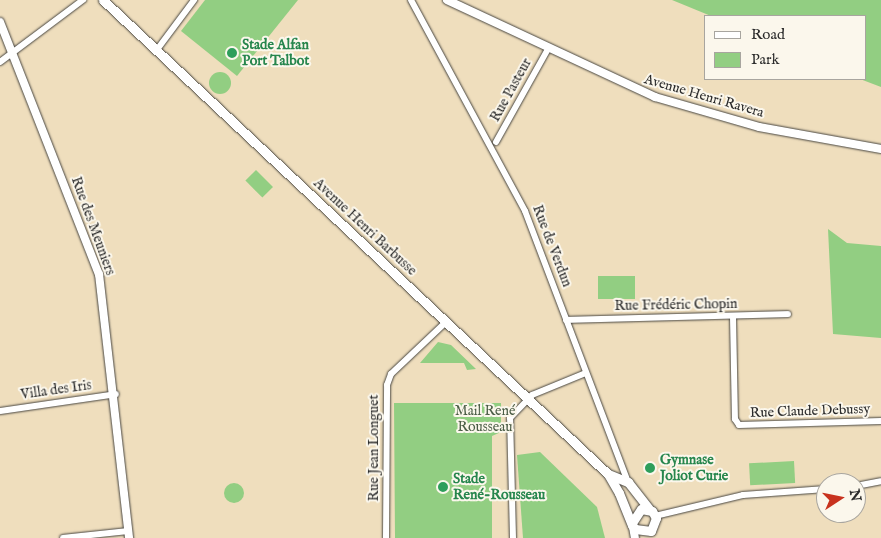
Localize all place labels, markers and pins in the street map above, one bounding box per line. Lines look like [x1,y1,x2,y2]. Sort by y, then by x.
place label: Stade Alfan Port Talbot [242,37,309,70]
marker: Stade Alfan Port Talbot [226,47,238,59]
place label: Gymnase Joliot Curie [660,452,728,484]
marker: Gymnase Joliot Curie [644,462,656,474]
place label: Stade René-Rousseau [453,471,545,504]
marker: Stade René-Rousseau [437,481,449,493]

